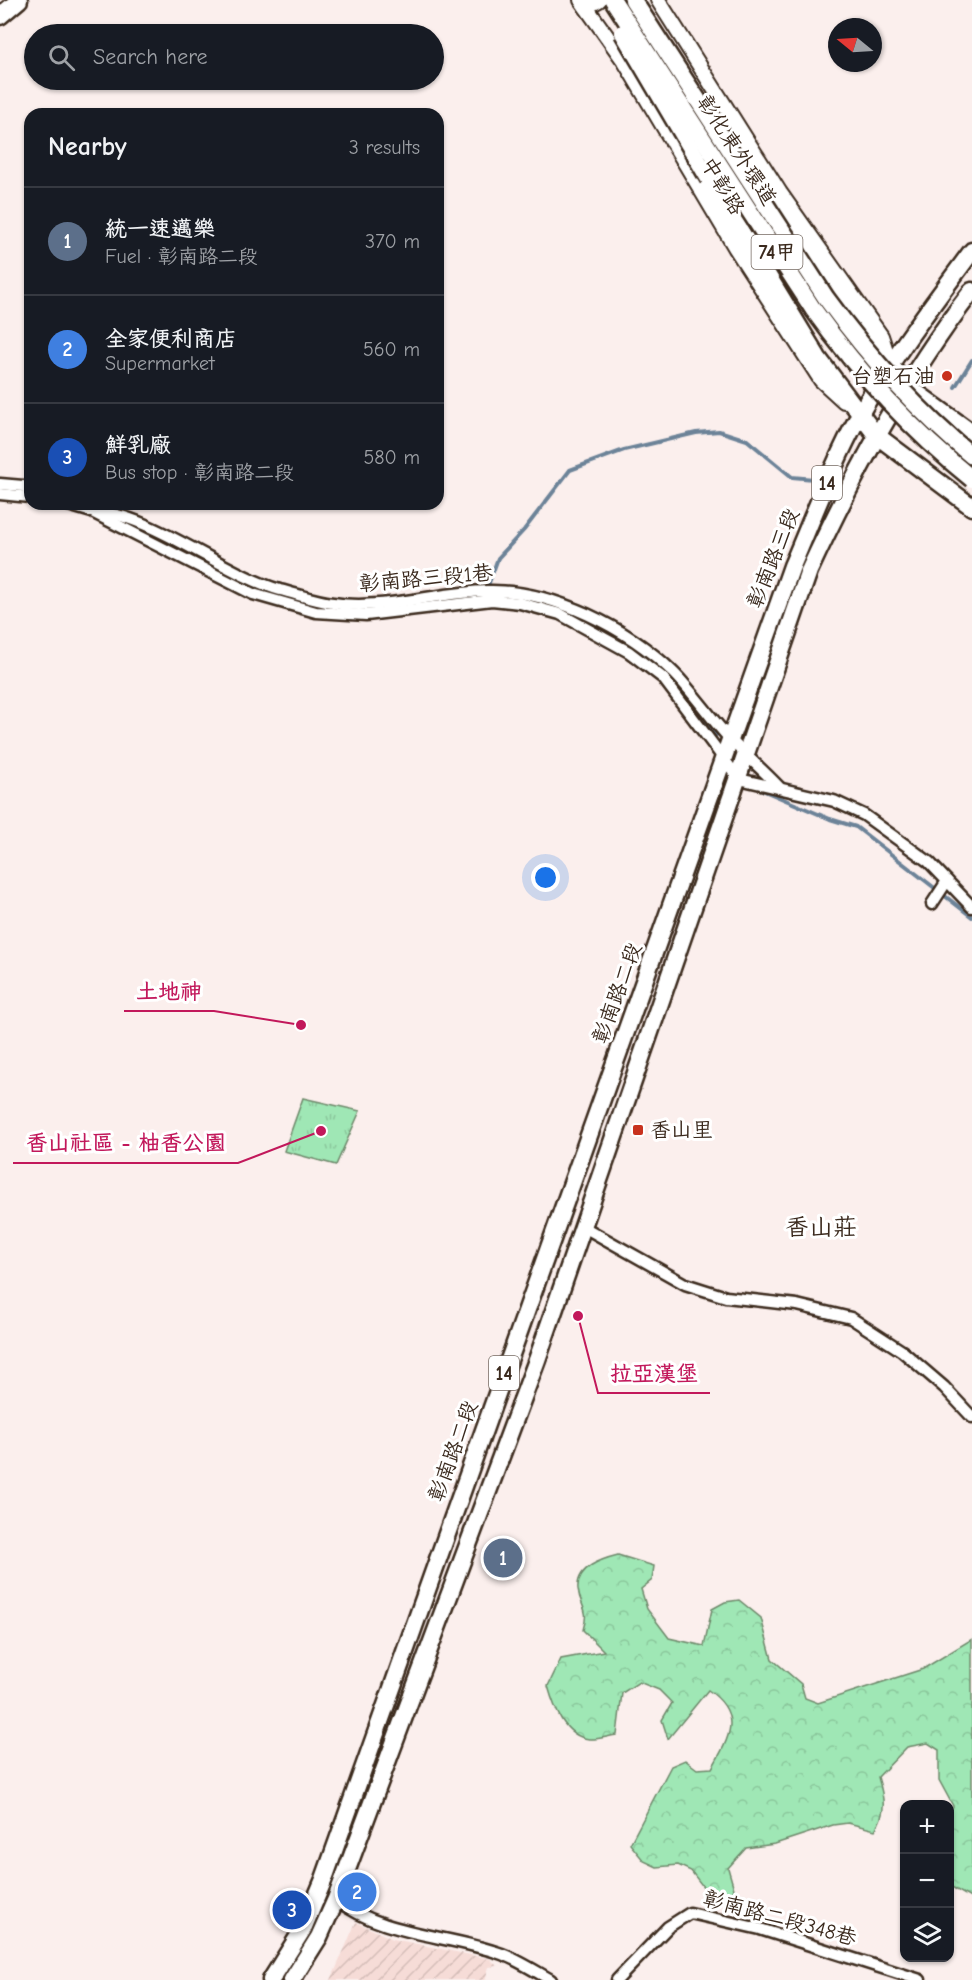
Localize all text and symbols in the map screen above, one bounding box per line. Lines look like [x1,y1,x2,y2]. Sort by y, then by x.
north arrow [828,18,882,72]
search box [24,24,444,90]
icon: search [45,41,78,74]
text: Search here [93,44,208,70]
street label: 彰化東外環道 [693,91,781,209]
text: Nearby [48,132,127,162]
text: 3 results [349,136,420,159]
street label: 中彰路 [696,153,750,219]
text: 統一速邁樂 [105,216,215,242]
text: 1 [64,230,71,253]
text: 370 m [365,230,420,253]
road number: 74甲 [752,235,802,269]
text: Fuel · 彰南路二段 [105,245,258,268]
text: 全家便利商店 [105,326,237,352]
text: 2 [63,338,72,361]
text: 560 m [363,338,420,361]
text: Supermarket [105,352,215,375]
place label: 台塑石油 [851,364,935,388]
marker: 台塑石油 [940,369,954,383]
text: 鮮乳廠 [105,432,171,458]
text: 3 [63,446,72,469]
text: 580 m [363,446,420,469]
text: Bus stop · 彰南路二段 [105,461,294,484]
road number: 14 [812,466,842,500]
street label: 彰南路三段 [742,505,804,611]
street label: 彰南路三段1巷 [358,560,494,596]
your location [531,863,560,892]
street label: 彰南路二段 [588,940,646,1046]
callout: 土地神 [124,971,214,1011]
text: 土地神 [136,979,202,1005]
place label: 香山里 [650,1118,713,1142]
callout: 香山社區 - 柚香公園 [13,1123,238,1163]
marker: 香山里 [631,1123,645,1137]
text: 香山社區 - 柚香公園 [26,1130,226,1156]
district label: 香山莊 [785,1213,857,1241]
callout: 拉亞漢堡 [598,1353,710,1393]
road number: 14 [489,1356,519,1390]
text: 拉亞漢堡 [610,1361,698,1387]
street label: 彰南路二段 [424,1398,482,1504]
pin: 1 [484,1536,522,1580]
map controls [900,1800,954,1962]
button: + [900,1800,954,1854]
button: − [900,1854,954,1908]
pin: 2 [338,1870,376,1914]
street label: 彰南路二段348巷 [701,1886,859,1950]
pin: 3 [272,1888,312,1932]
button: layers [900,1908,954,1962]

